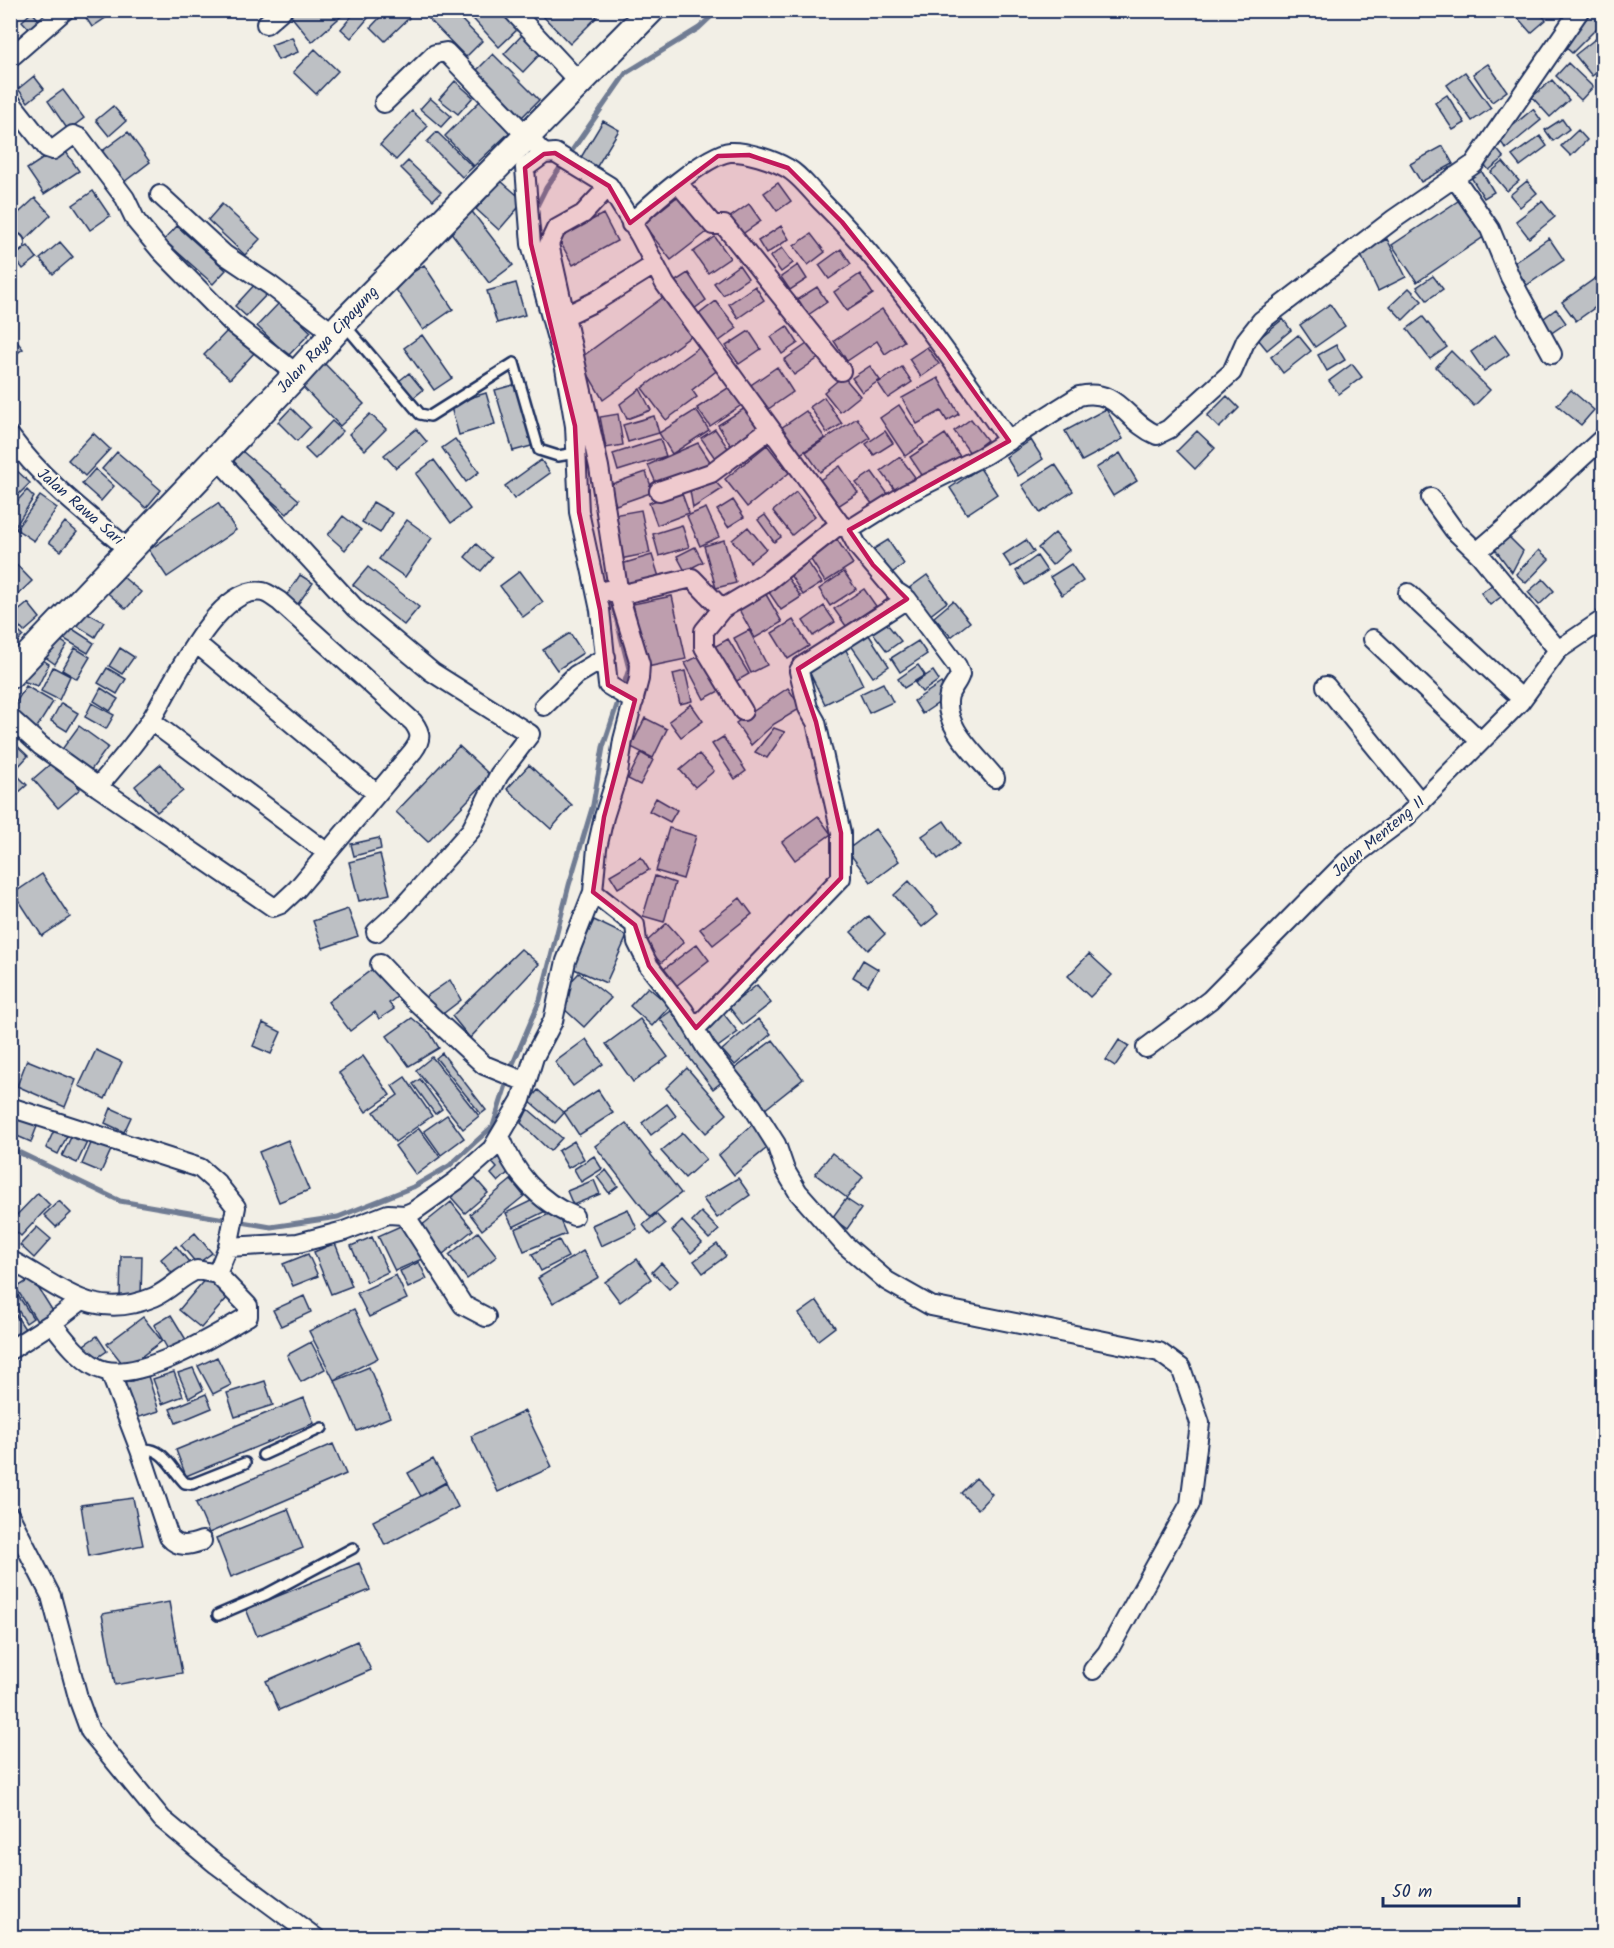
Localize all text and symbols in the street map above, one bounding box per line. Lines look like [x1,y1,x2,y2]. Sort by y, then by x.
street label: Jalan Raya Cipayung [271,280,385,400]
street label: Jalan Rawa Sari [31,462,130,553]
street label: Jalan Menteng II [1327,790,1431,884]
scale bar [1383,1870,1520,1908]
text: 50 m [1392,1878,1432,1907]

